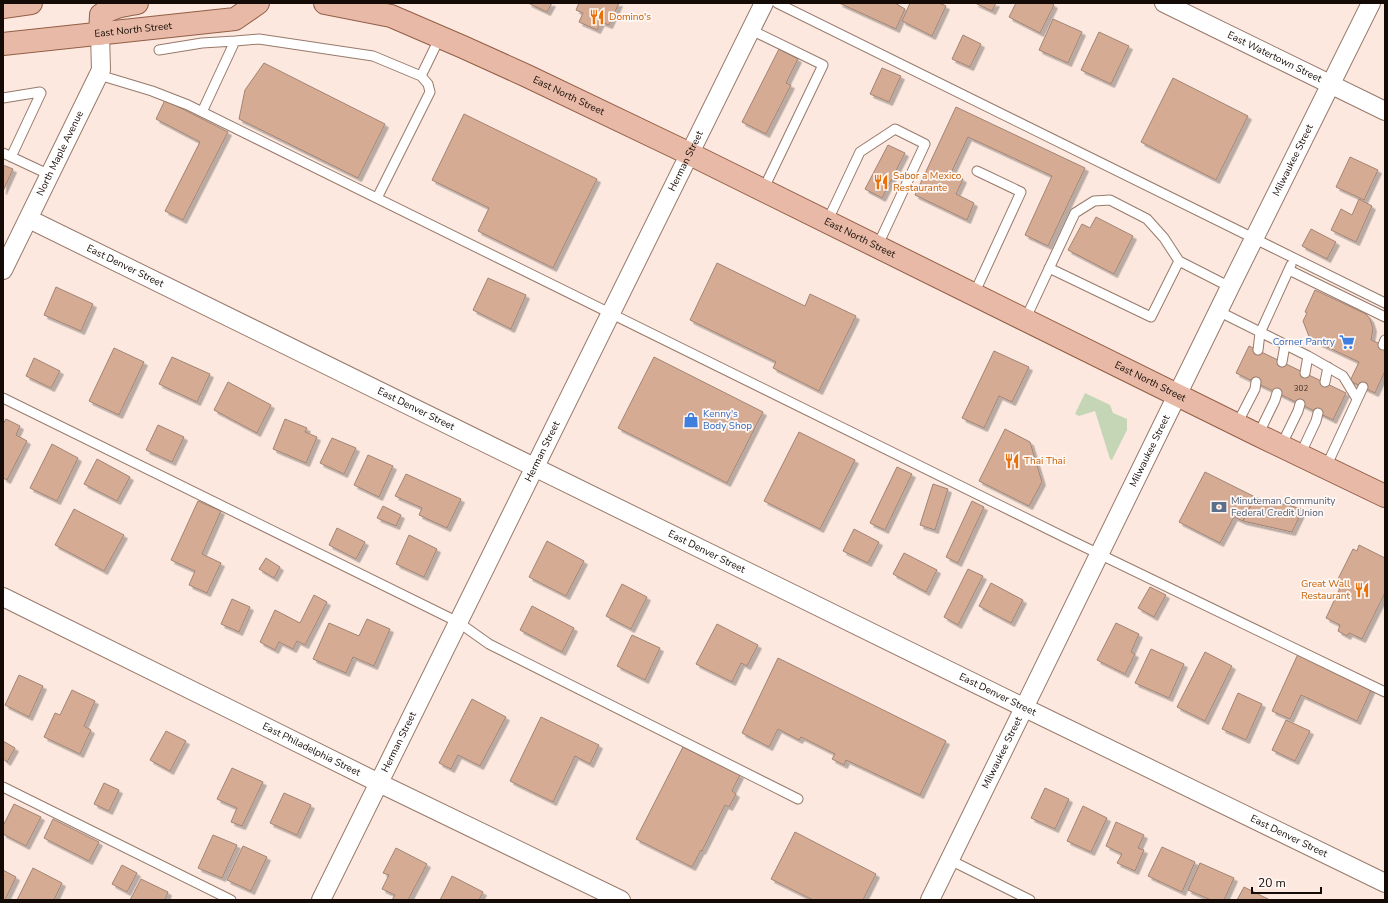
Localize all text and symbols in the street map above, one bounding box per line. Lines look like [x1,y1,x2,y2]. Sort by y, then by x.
restaurant icon: Domino's [588,8,606,26]
place label: Domino's [609,10,651,24]
street label: East North Street [94,19,173,41]
street label: East Watertown Street [1225,28,1324,86]
street label: East North Street [530,73,607,119]
street label: North Maple Avenue [33,108,87,198]
street label: Milwaukee Street [1269,122,1317,198]
street label: Herman Street [665,128,707,194]
place label: Sabor a Mexico Restaurante [893,169,962,195]
restaurant icon: Sabor a Mexico Restaurante [872,173,890,191]
street label: East North Street [822,214,898,262]
street label: East Denver Street [84,241,166,291]
supermarket icon: Corner Pantry [1338,333,1356,351]
place label: Corner Pantry [1273,335,1336,349]
street label: East North Street [1112,358,1189,405]
house number: 302 [1294,383,1308,394]
street label: East Denver Street [375,384,457,434]
place label: Kenny's Body Shop [703,407,752,433]
shop icon: Kenny's Body Shop [682,411,700,429]
street label: Milwaukee Street [1126,412,1174,489]
street label: Herman Street [522,419,564,484]
restaurant icon: Thai Thai [1003,452,1021,470]
place label: Thai Thai [1024,454,1065,468]
place label: Minuteman Community Federal Credit Union [1231,494,1336,520]
bank icon: Minuteman Community Federal Credit Union [1210,498,1228,516]
street label: East Denver Street [666,527,748,577]
place label: Great Wall Restaurant [1301,577,1350,603]
restaurant icon: Great Wall Restaurant [1353,581,1371,599]
street label: East Denver Street [957,670,1039,720]
street label: Herman Street [378,709,420,775]
street label: Milwaukee Street [979,714,1026,791]
street label: East Philadelphia Street [260,719,363,780]
street label: East Denver Street [1248,812,1330,861]
scale bar [1252,869,1321,895]
text: 20 m [1258,875,1286,891]

